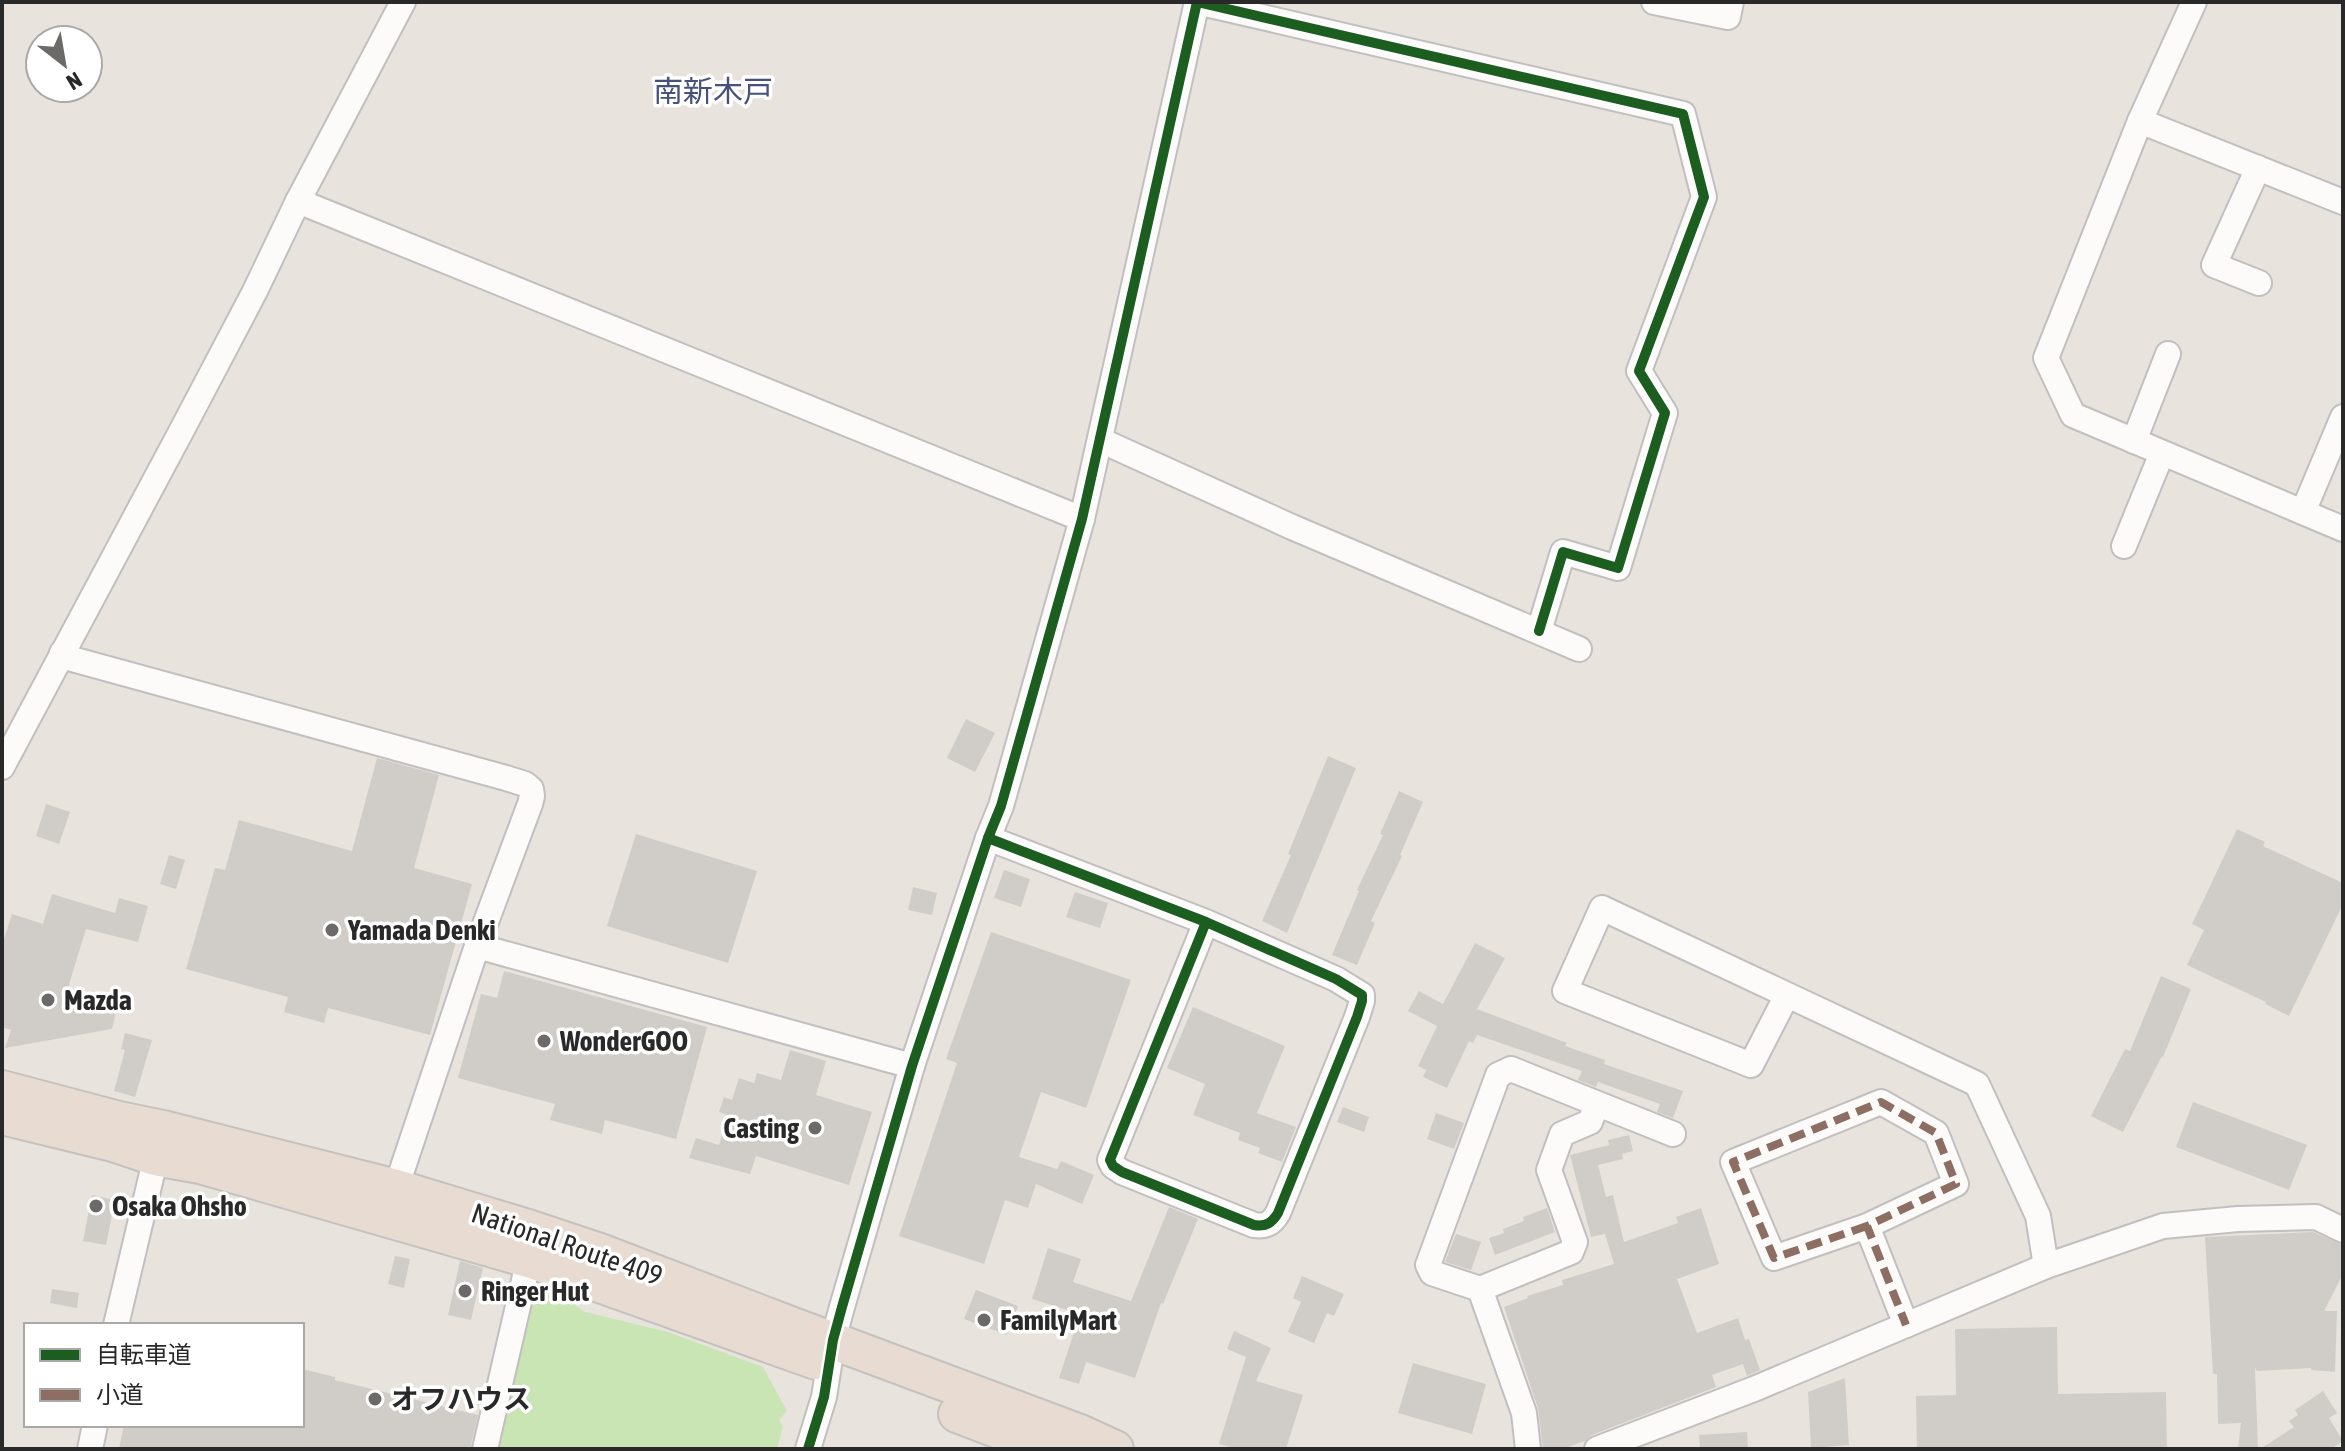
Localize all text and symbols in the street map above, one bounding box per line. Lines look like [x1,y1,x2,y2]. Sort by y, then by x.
north arrow [24,24,104,104]
text: N [62,67,87,96]
district label: 南新木戸 [653,74,773,108]
place label: Yamada Denki [347,914,496,946]
marker: Yamada Denki [323,921,341,939]
place label: Mazda [64,984,132,1016]
marker: Mazda [39,991,57,1009]
place label: WonderGOO [559,1025,688,1057]
marker: WonderGOO [535,1032,553,1050]
place label: Casting [723,1112,800,1144]
marker: Casting [806,1119,824,1137]
place label: Osaka Ohsho [112,1190,247,1222]
street label: National Route 409 [467,1196,667,1292]
marker: Osaka Ohsho [87,1197,105,1215]
place label: Ringer Hut [481,1275,589,1307]
marker: Ringer Hut [456,1282,474,1300]
place label: FamilyMart [1000,1304,1117,1336]
marker: FamilyMart [975,1311,993,1329]
legend [24,1323,304,1427]
text: 自転車道 [96,1341,192,1368]
text: 小道 [96,1381,144,1408]
place label: オフハウス [391,1383,531,1415]
marker: オフハウス [366,1390,384,1408]

